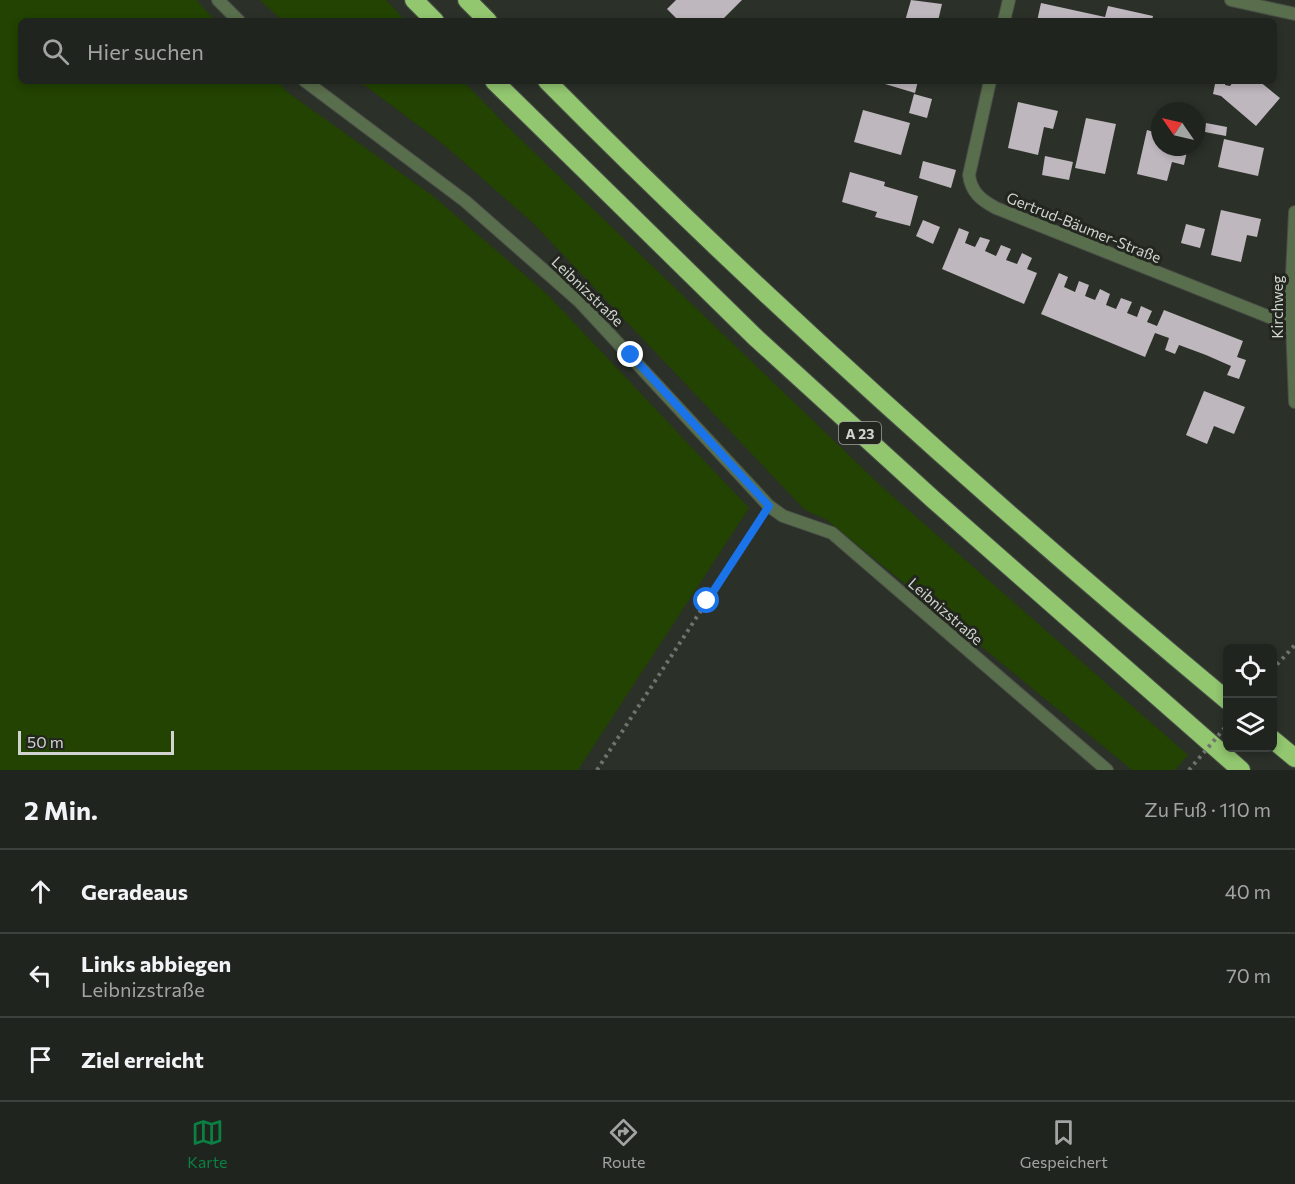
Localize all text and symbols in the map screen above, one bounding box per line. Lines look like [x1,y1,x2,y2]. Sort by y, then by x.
search box [18,18,1277,84]
icon: search [39,35,72,68]
text: Hier suchen [87,38,204,65]
north arrow [1151,102,1205,156]
street label: Gertrud-Bäumer-Straße [1004,188,1164,266]
street label: Leibnizstraße [548,252,628,330]
street label: Kirchweg [1268,275,1286,339]
route end [617,341,643,367]
road number: A 23 [839,422,881,444]
street label: Leibnizstraße [905,574,987,648]
route start [693,587,719,613]
map controls [1223,644,1277,752]
button: locate [1223,644,1277,698]
button: layers [1223,698,1277,752]
scale bar [18,728,174,756]
text: 50 m [27,732,64,751]
text: 2 Min. [24,794,98,825]
text: Zu Fuß · 110 m [1144,797,1271,821]
icon: ahead [24,875,57,908]
text: Geradeaus [81,878,188,905]
text: 40 m [1225,879,1271,903]
text: Links abbiegen [81,950,231,977]
icon: left [24,959,57,992]
text: 70 m [1226,963,1271,987]
text: Leibnizstraße [81,977,205,1001]
icon: arrive [24,1043,57,1076]
text: Ziel erreicht [81,1046,204,1073]
tab: Karte [187,1116,228,1171]
tab: Route [602,1116,646,1171]
tab: Gespeichert [1020,1116,1108,1171]

